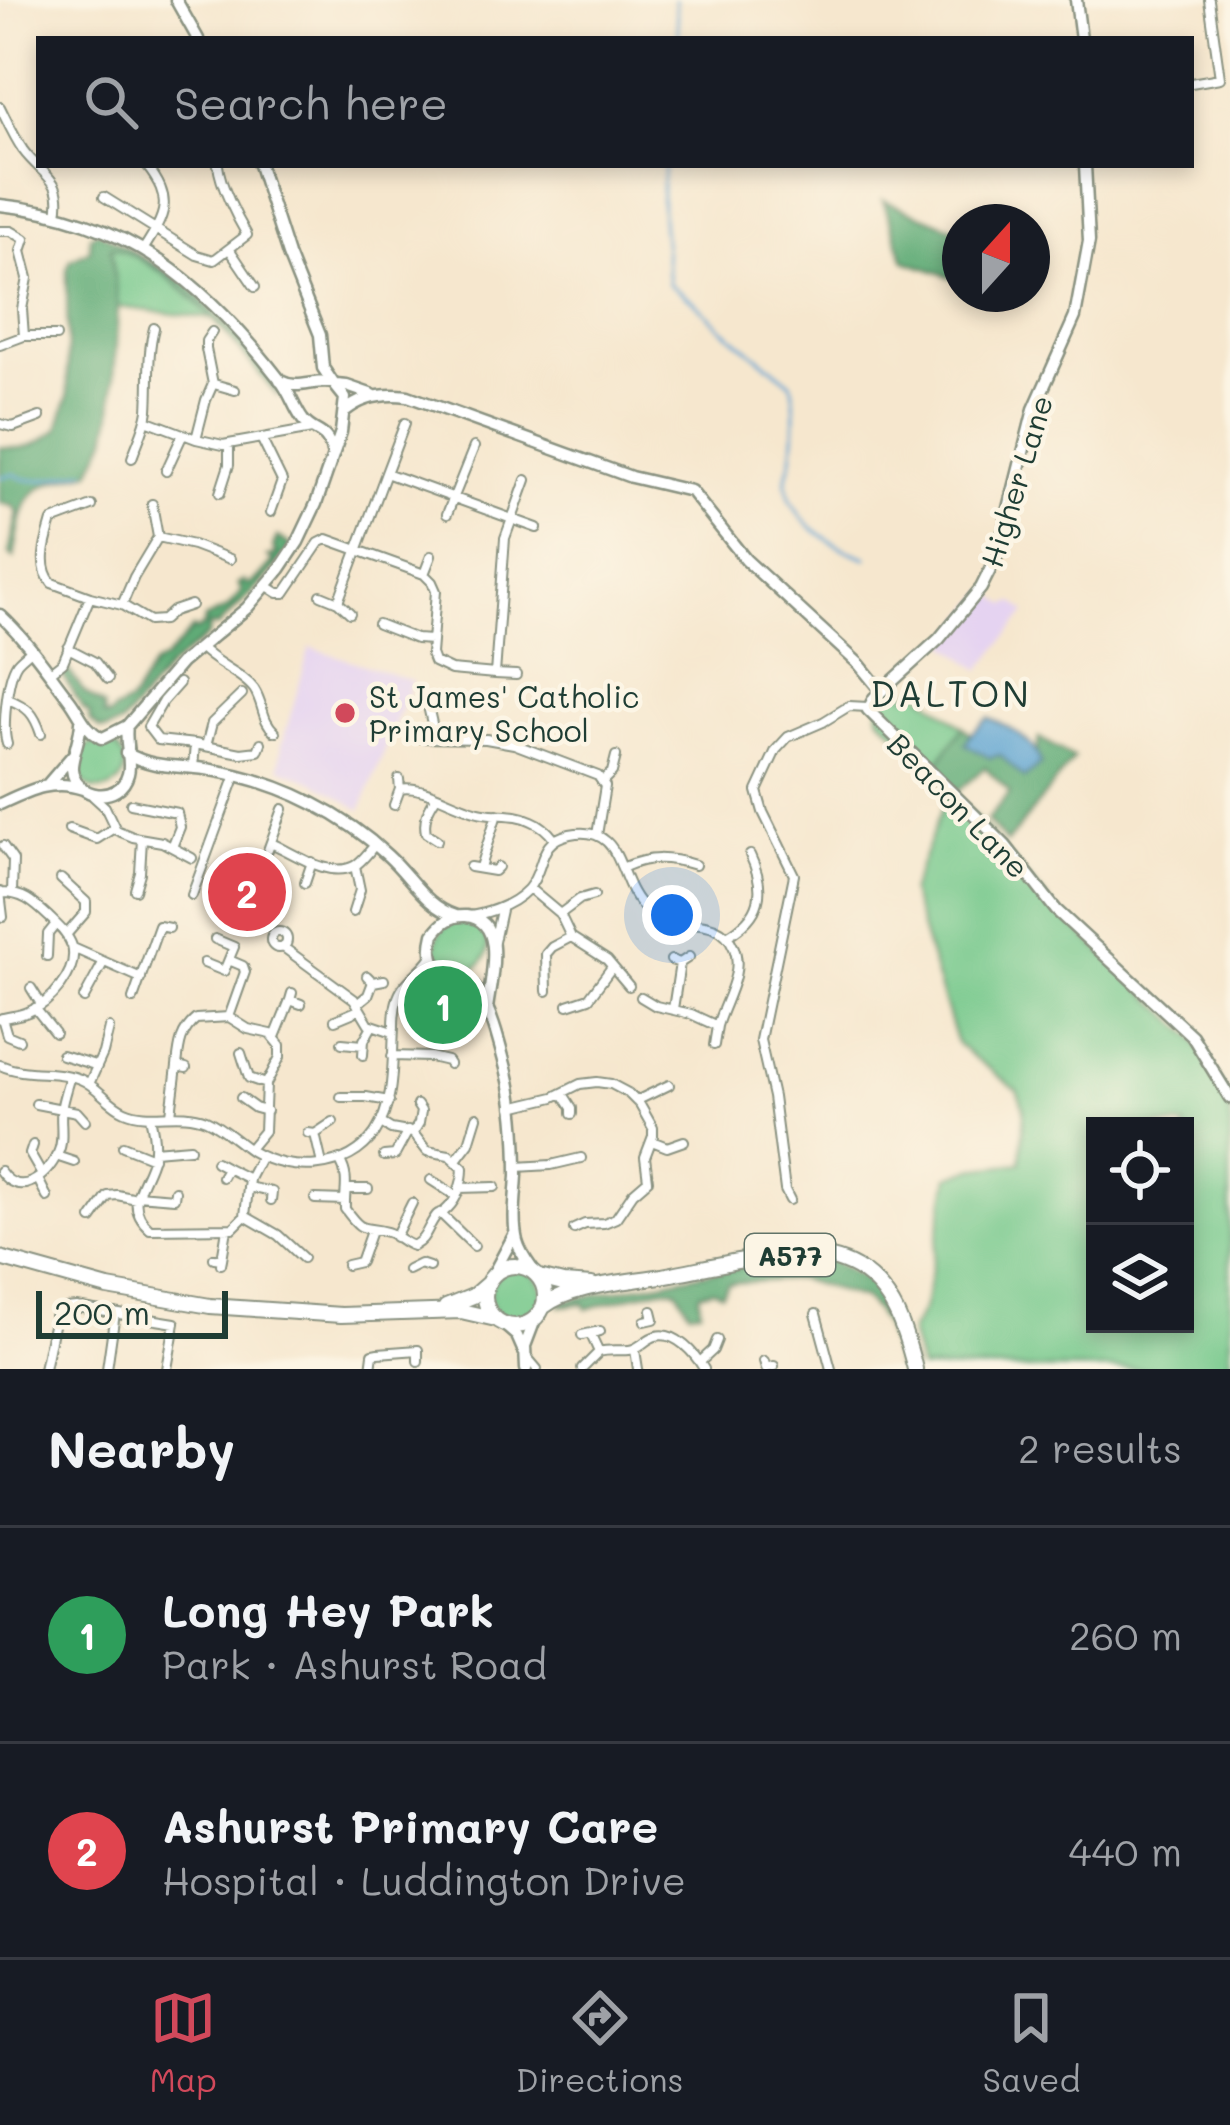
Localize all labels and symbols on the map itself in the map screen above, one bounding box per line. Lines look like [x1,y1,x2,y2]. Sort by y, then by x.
north arrow [942,204,1050,312]
street label: Higher Lane [971,390,1061,572]
district label: DALTON [870,669,1032,716]
place label: St James' Catholic Primary School [369,676,640,750]
marker: St James' Catholic Primary School [332,700,358,726]
street label: Beacon Lane [880,724,1038,886]
pin: 2 [208,847,286,937]
your location [642,885,702,945]
pin: 1 [404,960,482,1050]
road number: A577 [745,1234,835,1276]
scale bar [36,1285,228,1338]

